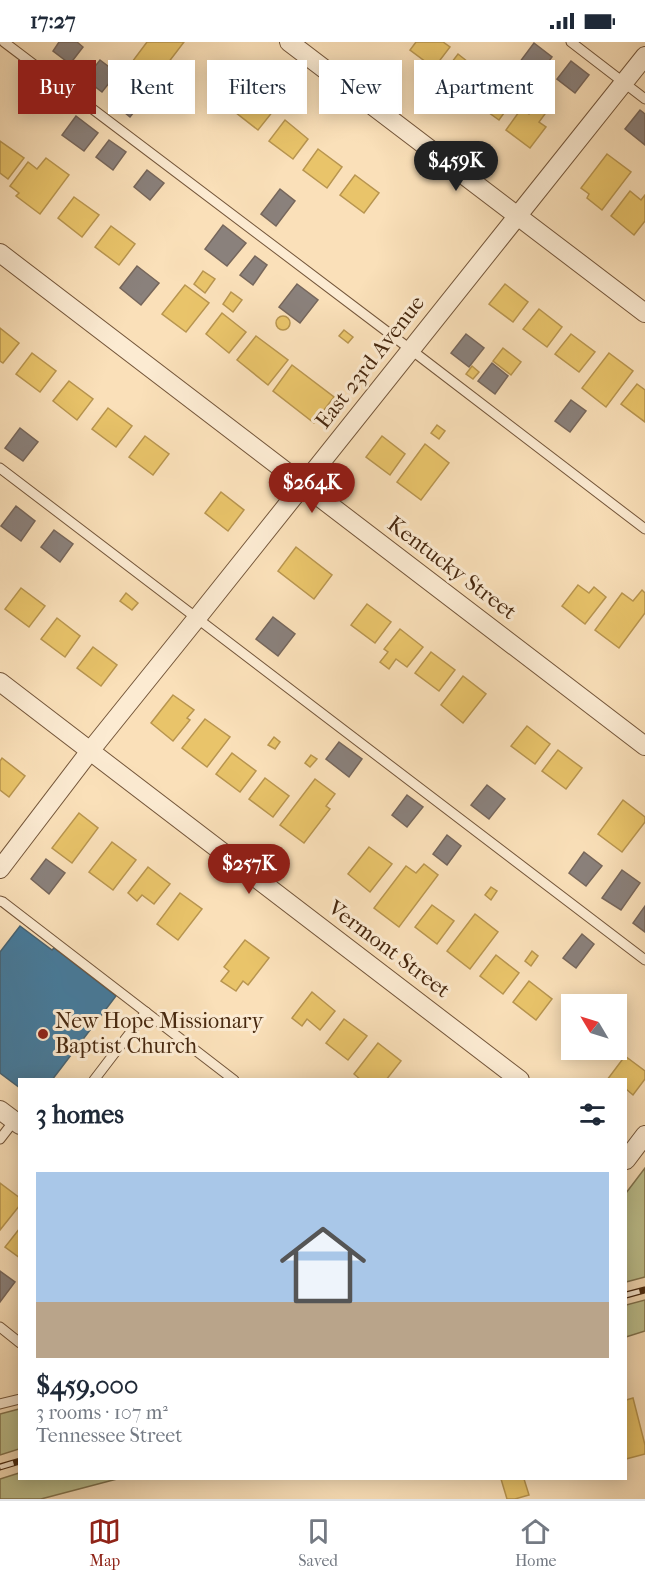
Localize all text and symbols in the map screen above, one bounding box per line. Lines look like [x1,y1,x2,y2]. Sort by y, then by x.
text: 17:27 [30,8,76,34]
chip: Buy [18,60,96,114]
chip: Rent [108,60,195,114]
chip: Filters [207,60,307,114]
chip: New [319,60,402,114]
chip: Apartment [414,60,555,114]
pin: $459K [414,141,498,192]
text: $459K [428,149,484,172]
street label: East 23rd Avenue [310,290,430,434]
pin: $264K [270,463,354,514]
text: $264K [283,471,341,494]
street label: Kentucky Street [382,511,522,625]
pin: $257K [207,844,291,895]
text: $257K [222,852,276,875]
street label: Vermont Street [322,894,455,1003]
north arrow [561,994,627,1060]
map controls [561,994,627,1060]
place label: New Hope Missionary Baptist Church [55,1008,264,1059]
marker: New Hope Missionary Baptist Church [36,1027,50,1041]
icon: filters [576,1098,609,1131]
text: 3 homes [36,1099,124,1130]
icon: home [269,1211,377,1319]
text: $459,000 [36,1370,138,1401]
text: 3 rooms · 107 m² [36,1401,168,1424]
text: Tennessee Street [36,1424,182,1447]
tab: Map [88,1515,121,1570]
tab: Saved [298,1515,338,1570]
tab: Home [515,1515,557,1570]

